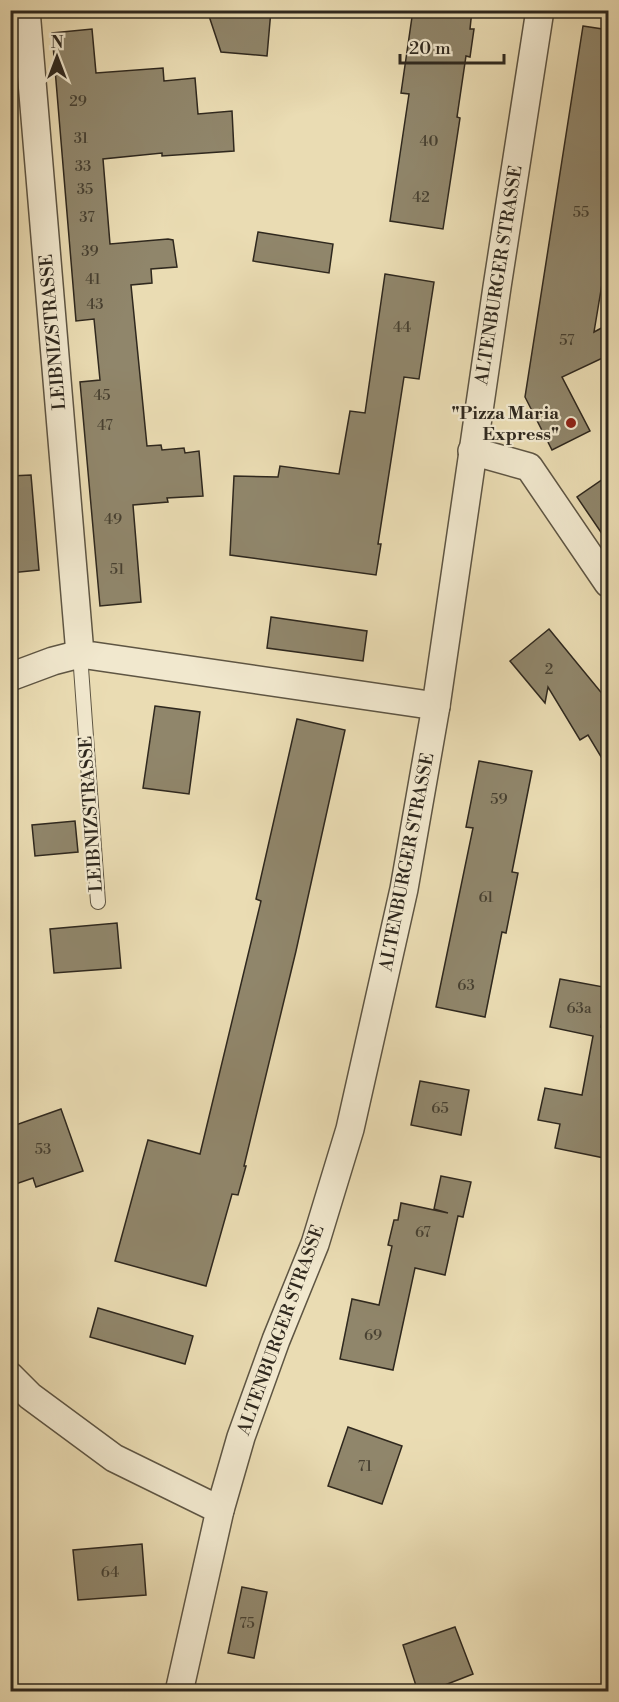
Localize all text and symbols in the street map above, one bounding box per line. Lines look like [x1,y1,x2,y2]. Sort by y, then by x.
north arrow [27,27,87,87]
scale bar [400,27,504,65]
text: N [51,33,64,53]
text: 20 m [409,37,451,60]
house number: 29 [69,92,87,111]
house number: 31 [74,129,89,148]
house number: 40 [420,132,438,151]
house number: 33 [75,157,91,176]
street label: ALTENBURGER STRASSE [470,164,528,387]
house number: 35 [77,180,93,199]
house number: 42 [412,188,430,207]
house number: 55 [573,203,589,222]
house number: 37 [79,208,95,227]
house number: 39 [81,242,99,261]
street label: LEIBNIZSTRASSE [35,253,71,411]
house number: 41 [85,270,101,289]
house number: 43 [86,295,104,314]
house number: 44 [393,318,411,337]
house number: 57 [559,331,575,350]
house number: 45 [93,386,111,405]
place label: "Pizza Maria Express" [452,402,559,446]
house number: 47 [97,416,113,435]
marker: "Pizza Maria Express" [564,416,578,430]
house number: 49 [104,510,122,529]
house number: 51 [110,560,125,579]
house number: 2 [545,660,553,679]
street label: LEIBNIZSTRASSE [74,735,108,893]
street label: ALTENBURGER STRASSE [374,751,439,974]
house number: 59 [490,790,508,809]
house number: 61 [478,888,494,907]
house number: 63 [457,976,475,995]
house number: 63a [567,999,592,1018]
house number: 65 [431,1099,449,1118]
house number: 53 [35,1140,51,1159]
street label: ALTENBURGER STRASSE [232,1222,330,1439]
house number: 67 [415,1223,431,1242]
house number: 69 [364,1326,382,1345]
house number: 71 [358,1457,373,1476]
house number: 64 [101,1563,119,1582]
house number: 75 [239,1614,255,1633]

